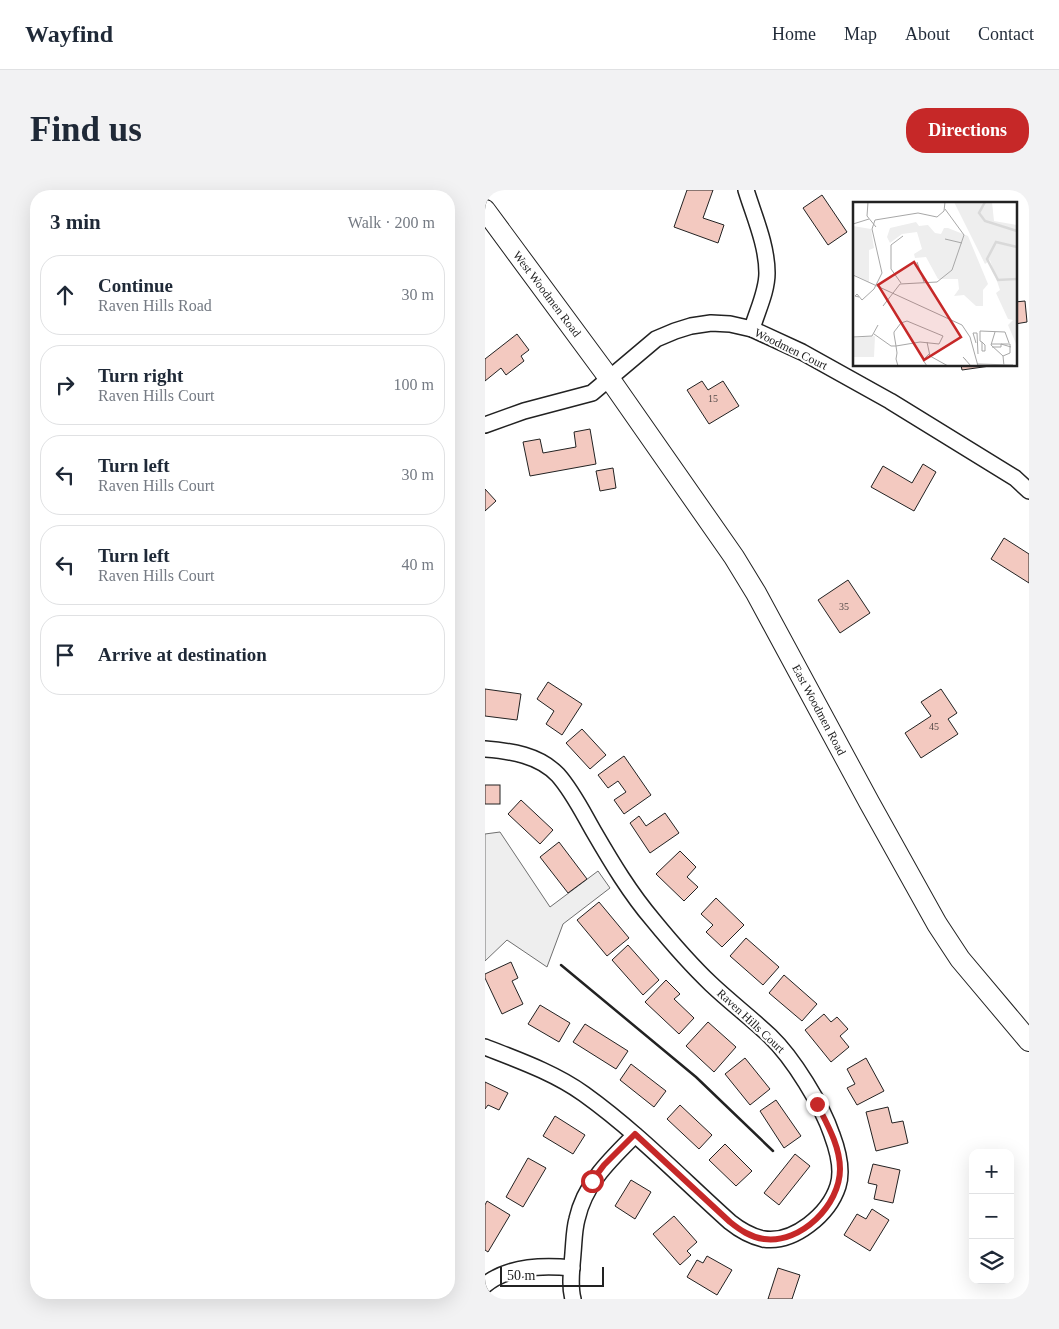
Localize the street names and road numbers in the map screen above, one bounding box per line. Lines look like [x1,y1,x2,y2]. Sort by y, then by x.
street label: West Woodmen Road [510,248,584,340]
street label: Woodmen Court [752,325,830,373]
street label: East Woodmen Road [789,662,849,758]
street label: Raven Hills Court [714,986,788,1056]

